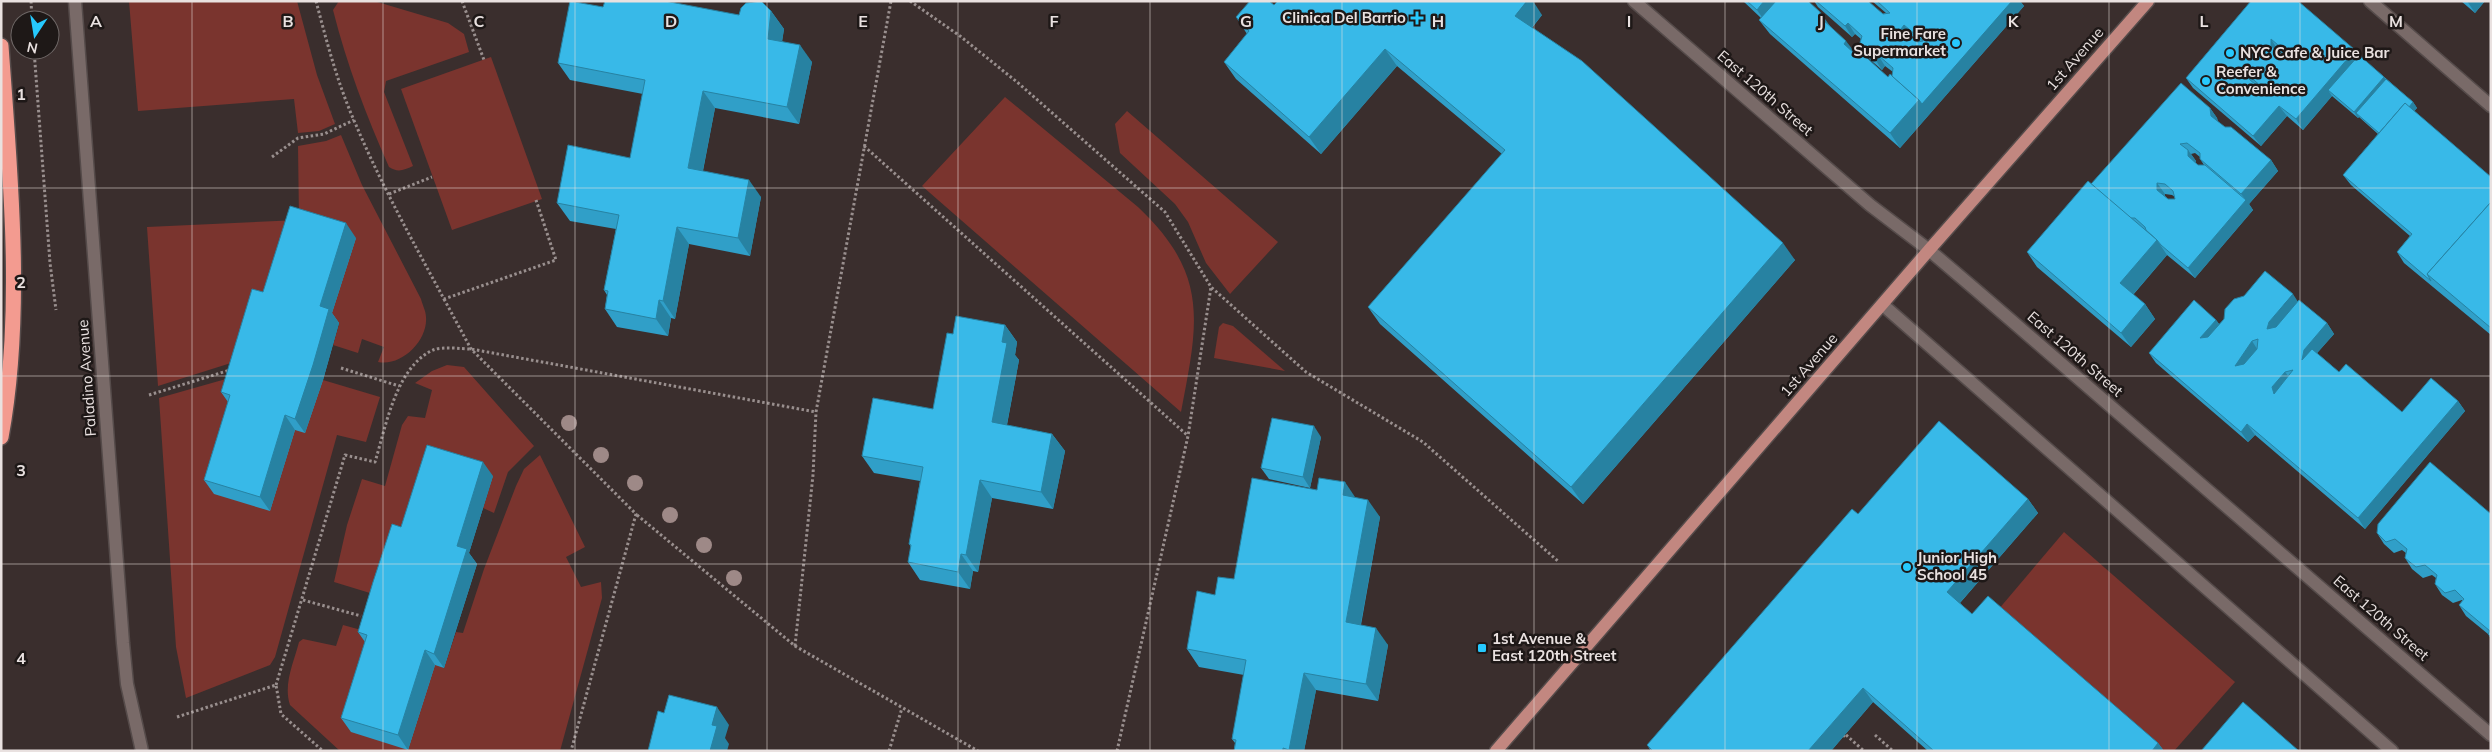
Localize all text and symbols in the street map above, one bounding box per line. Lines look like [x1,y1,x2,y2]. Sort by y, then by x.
place label: Clinica Del Barrio [1282,8,1406,27]
north arrow [10,10,60,60]
text: A [90,11,102,31]
text: B [282,11,294,31]
text: C [474,11,485,31]
text: D [665,11,677,31]
text: E [858,11,868,31]
text: F [1049,11,1059,31]
text: G [1240,11,1252,31]
marker: Clinica Del Barrio [1410,11,1424,25]
text: H [1432,11,1444,31]
text: I [1627,11,1631,31]
text: J [1818,11,1824,31]
text: K [2008,11,2020,31]
text: L [2200,11,2209,31]
text: M [2389,11,2403,31]
street label: 1st Avenue [2042,23,2107,94]
place label: Fine Fare Supermarket [1853,24,1946,60]
marker: Fine Fare Supermarket [1950,37,1962,49]
text: N [25,38,39,58]
place label: NYC Cafe & Juice Bar [2240,43,2390,62]
street label: East 120th Street [1714,46,1817,139]
marker: NYC Cafe & Juice Bar [2224,47,2236,59]
place label: Reefer & Convenience [2216,62,2306,98]
marker: Reefer & Convenience [2200,75,2212,87]
text: 1 [16,84,26,104]
text: 2 [16,272,26,292]
street label: East 120th Street [2024,307,2127,400]
street label: Paladino Avenue [73,319,100,437]
street label: 1st Avenue [1776,329,1841,400]
text: 3 [16,460,26,480]
place label: Junior High School 45 [1917,548,1997,584]
marker: Junior High School 45 [1901,561,1913,573]
street label: East 120th Street [2330,571,2433,664]
place label: 1st Avenue & East 120th Street [1492,629,1617,665]
marker: 1st Avenue & East 120th Street [1476,642,1488,654]
text: 4 [16,648,26,668]

